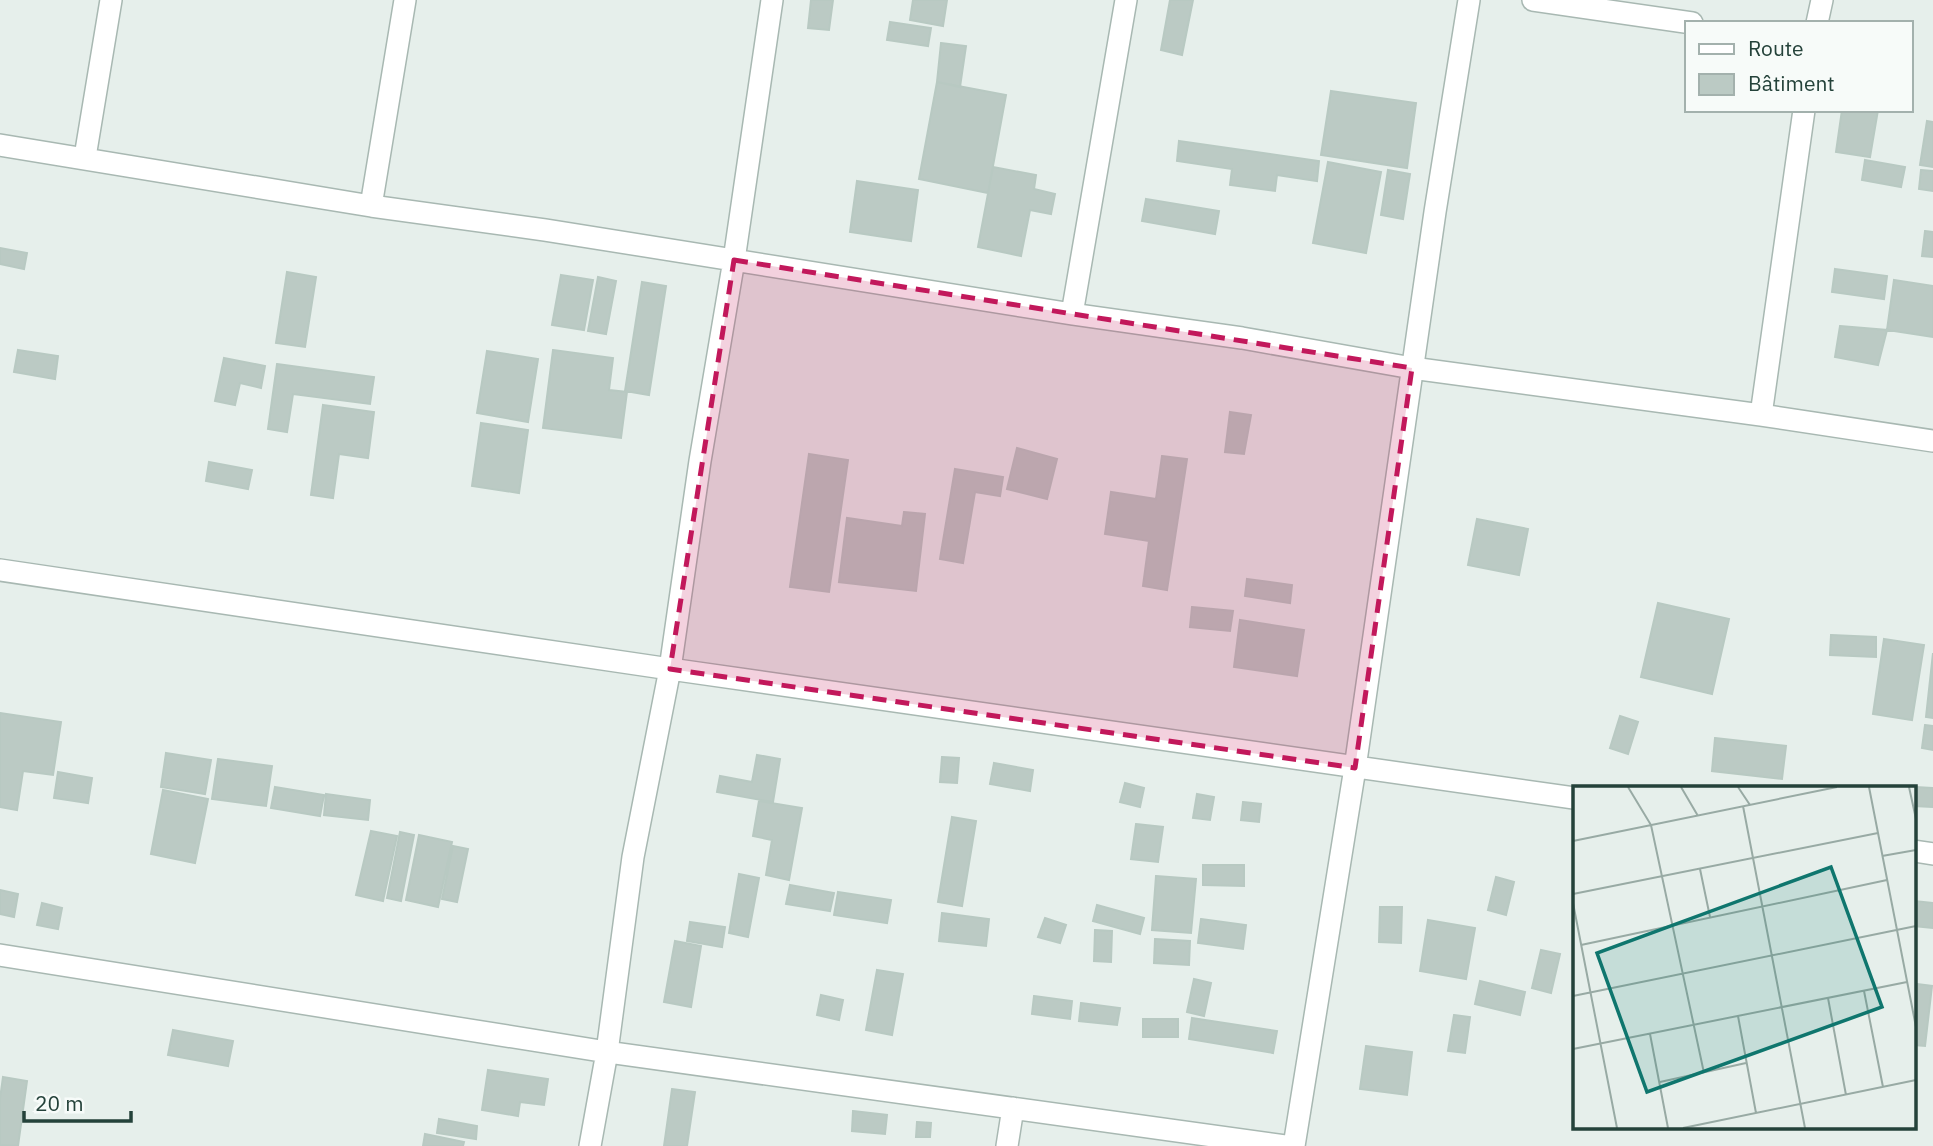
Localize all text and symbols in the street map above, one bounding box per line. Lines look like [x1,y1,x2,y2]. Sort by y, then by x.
legend [1685,21,1912,112]
text: Route [1748,34,1804,62]
text: Bâtiment [1748,69,1835,97]
inset map [1573,786,1916,1128]
scale bar [24,1080,131,1124]
text: 20 m [35,1089,84,1117]

